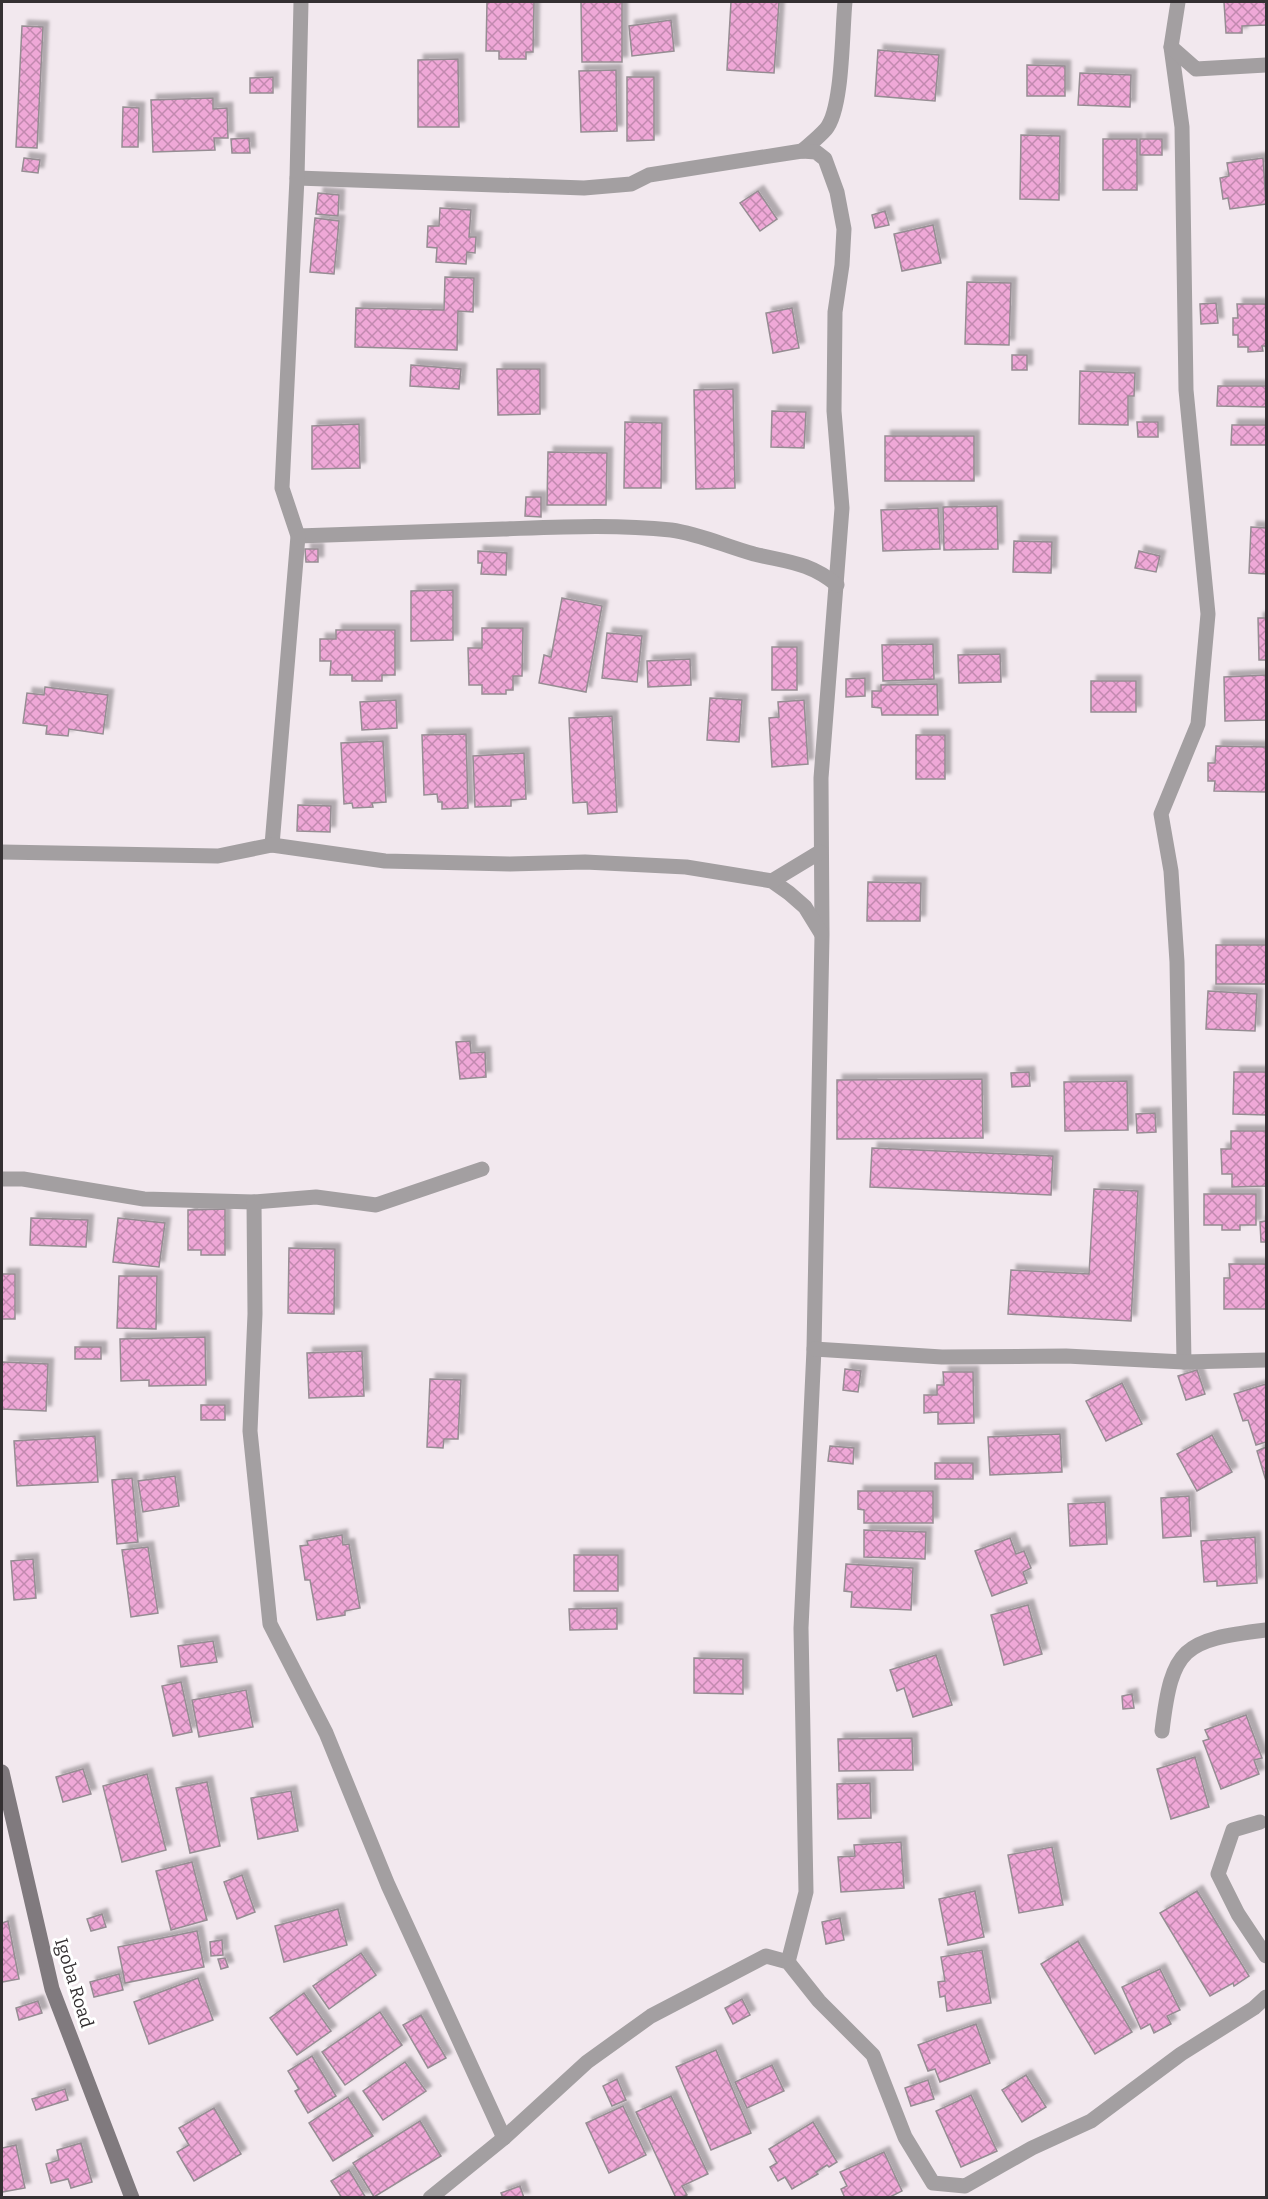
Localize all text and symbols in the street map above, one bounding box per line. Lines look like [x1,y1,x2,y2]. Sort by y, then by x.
street label: Igoba Road [50,1936,98,2031]

